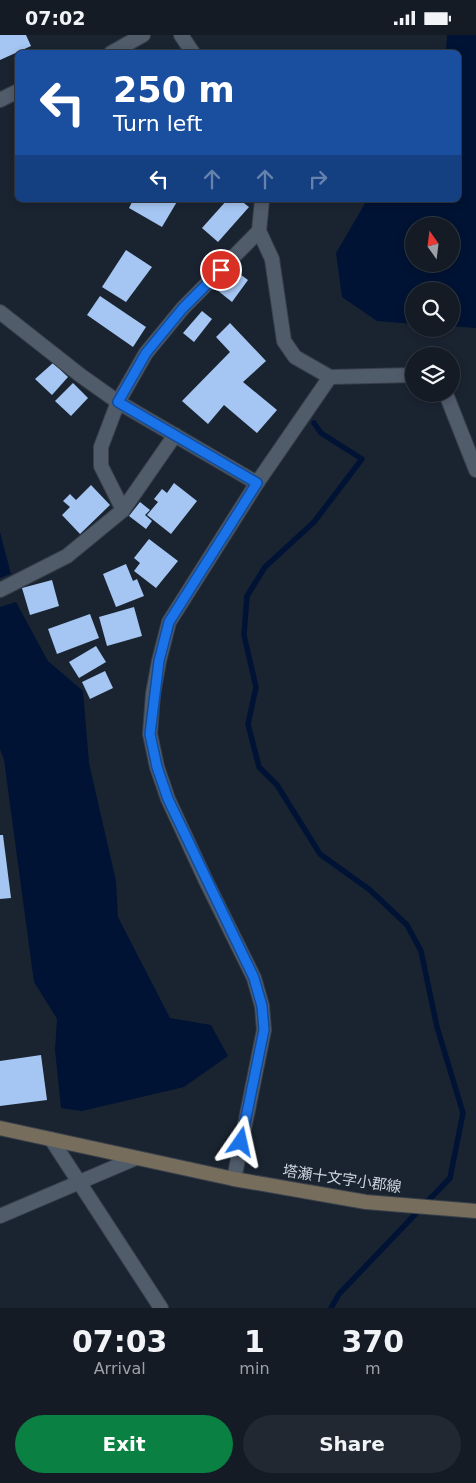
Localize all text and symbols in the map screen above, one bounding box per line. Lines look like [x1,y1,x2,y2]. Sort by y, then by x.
text: 07:02 [25,7,85,29]
icon: left [30,70,95,135]
text: 250 m [113,70,235,110]
text: Turn left [113,111,202,136]
icon: left [145,165,173,193]
icon: ahead [198,165,226,193]
icon: ahead [251,165,279,193]
icon: right [304,165,332,193]
north arrow [405,217,460,273]
map controls [405,217,460,402]
pin [200,249,242,291]
icon: arrive [207,256,235,284]
button: search [405,282,460,337]
button: layers [405,347,460,402]
position arrow [214,1115,266,1167]
street label: 塔瀬十文字小郡線 [281,1162,403,1196]
text: 07:03 [72,1324,167,1359]
text: 1 [244,1324,265,1359]
text: 370 [341,1324,404,1359]
text: Arrival [94,1359,146,1378]
text: min [239,1359,270,1378]
text: m [365,1359,381,1378]
button: Exit [15,1415,233,1473]
button: Share [243,1415,461,1473]

